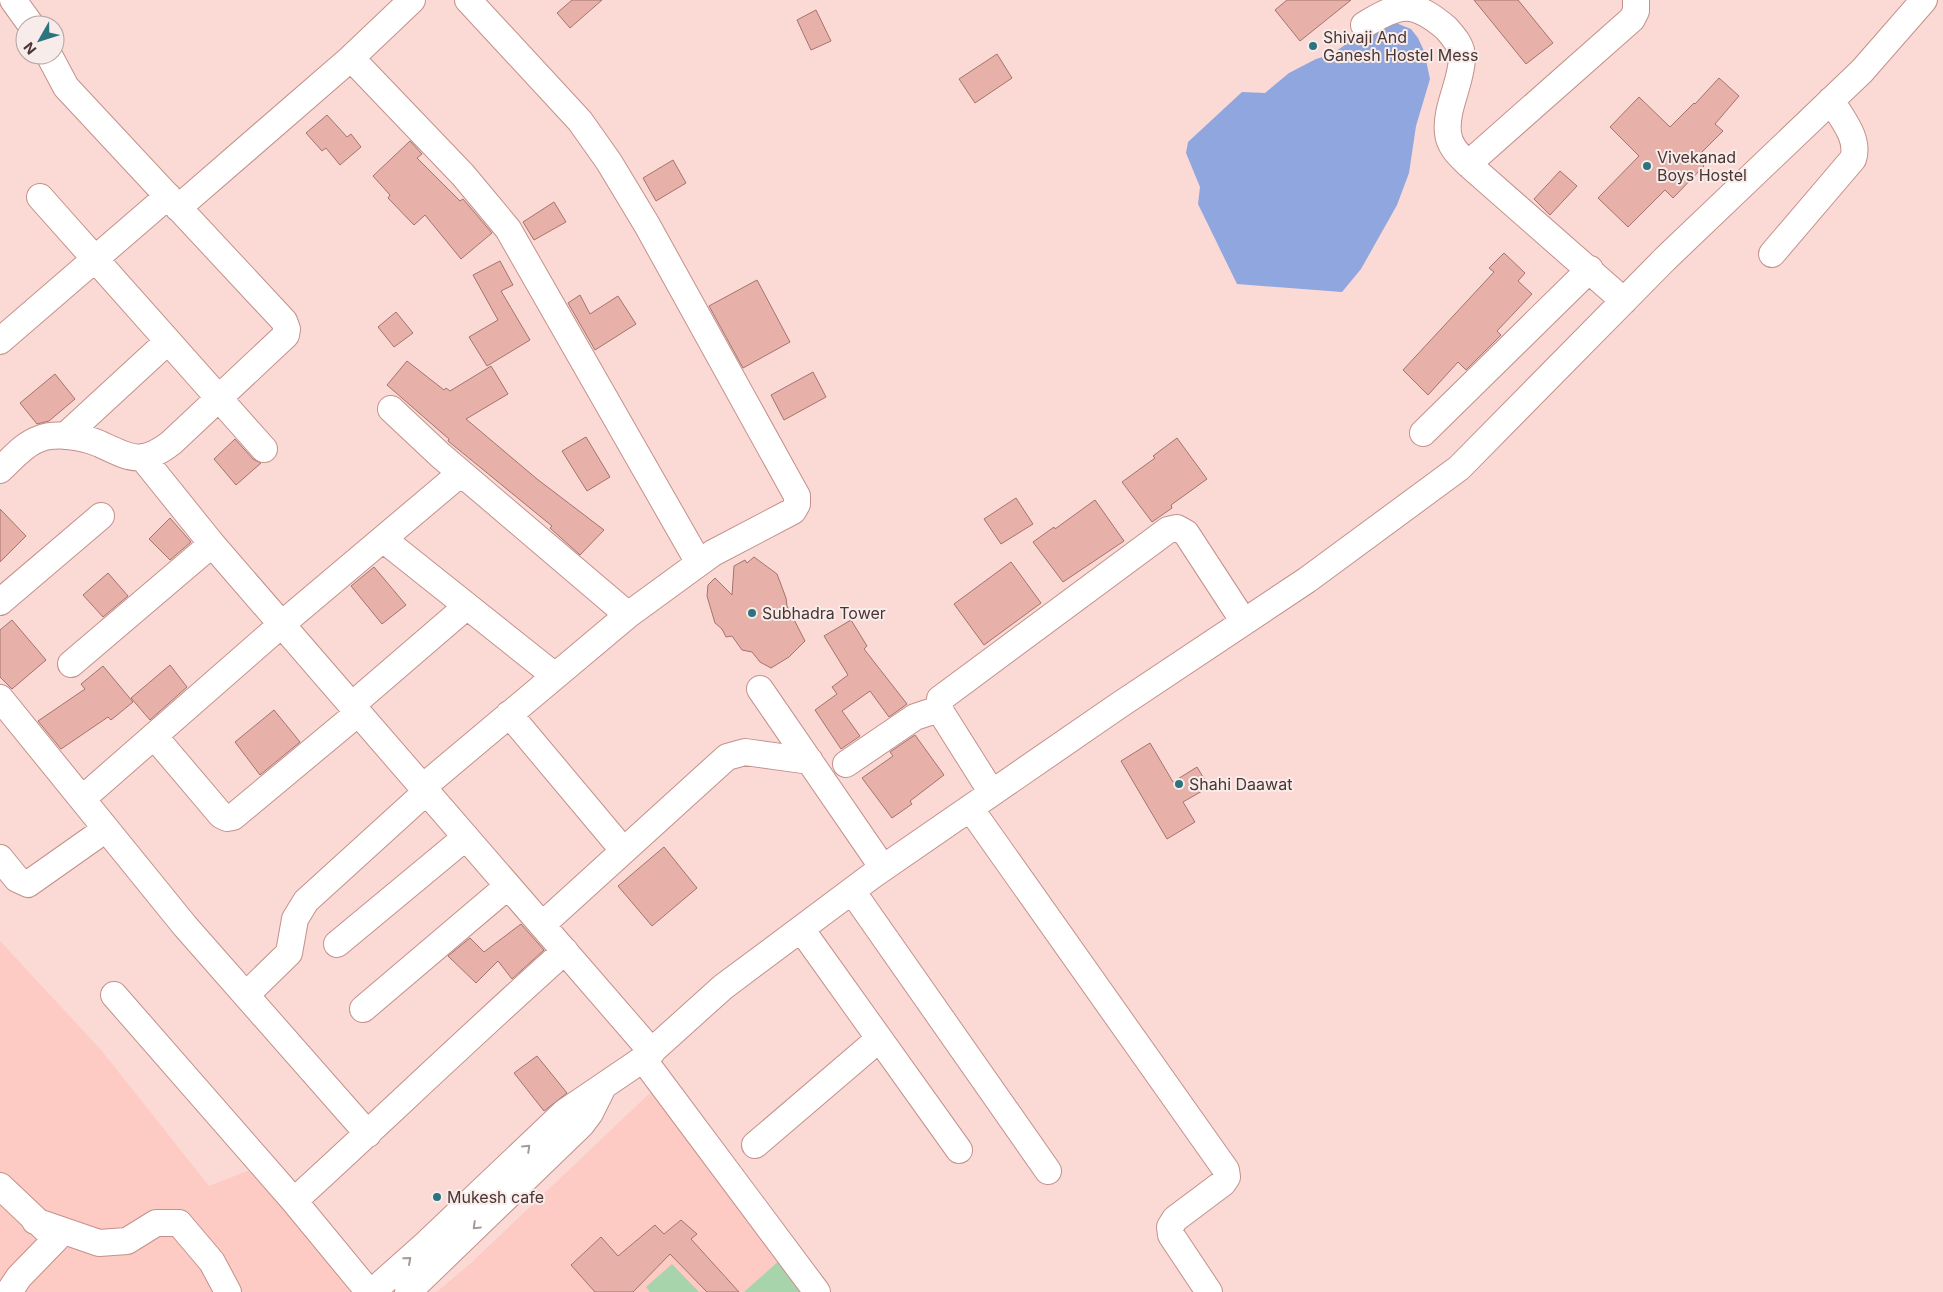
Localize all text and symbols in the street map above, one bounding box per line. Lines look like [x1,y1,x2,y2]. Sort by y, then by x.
north arrow [15,15,65,65]
place label: Shivaji And Ganesh Hostel Mess [1323,27,1479,65]
text: N [20,39,39,58]
marker: Shivaji And Ganesh Hostel Mess [1307,40,1319,52]
place label: Vivekanad Boys Hostel [1657,147,1747,185]
marker: Vivekanad Boys Hostel [1641,160,1653,172]
place label: Subhadra Tower [762,603,886,623]
marker: Subhadra Tower [746,607,758,619]
place label: Shahi Daawat [1189,774,1292,794]
marker: Shahi Daawat [1173,778,1185,790]
one-way arrow [521,1145,530,1154]
place label: Mukesh cafe [447,1187,544,1207]
marker: Mukesh cafe [431,1191,443,1203]
one-way arrow [473,1220,482,1229]
one-way arrow [403,1257,412,1266]

